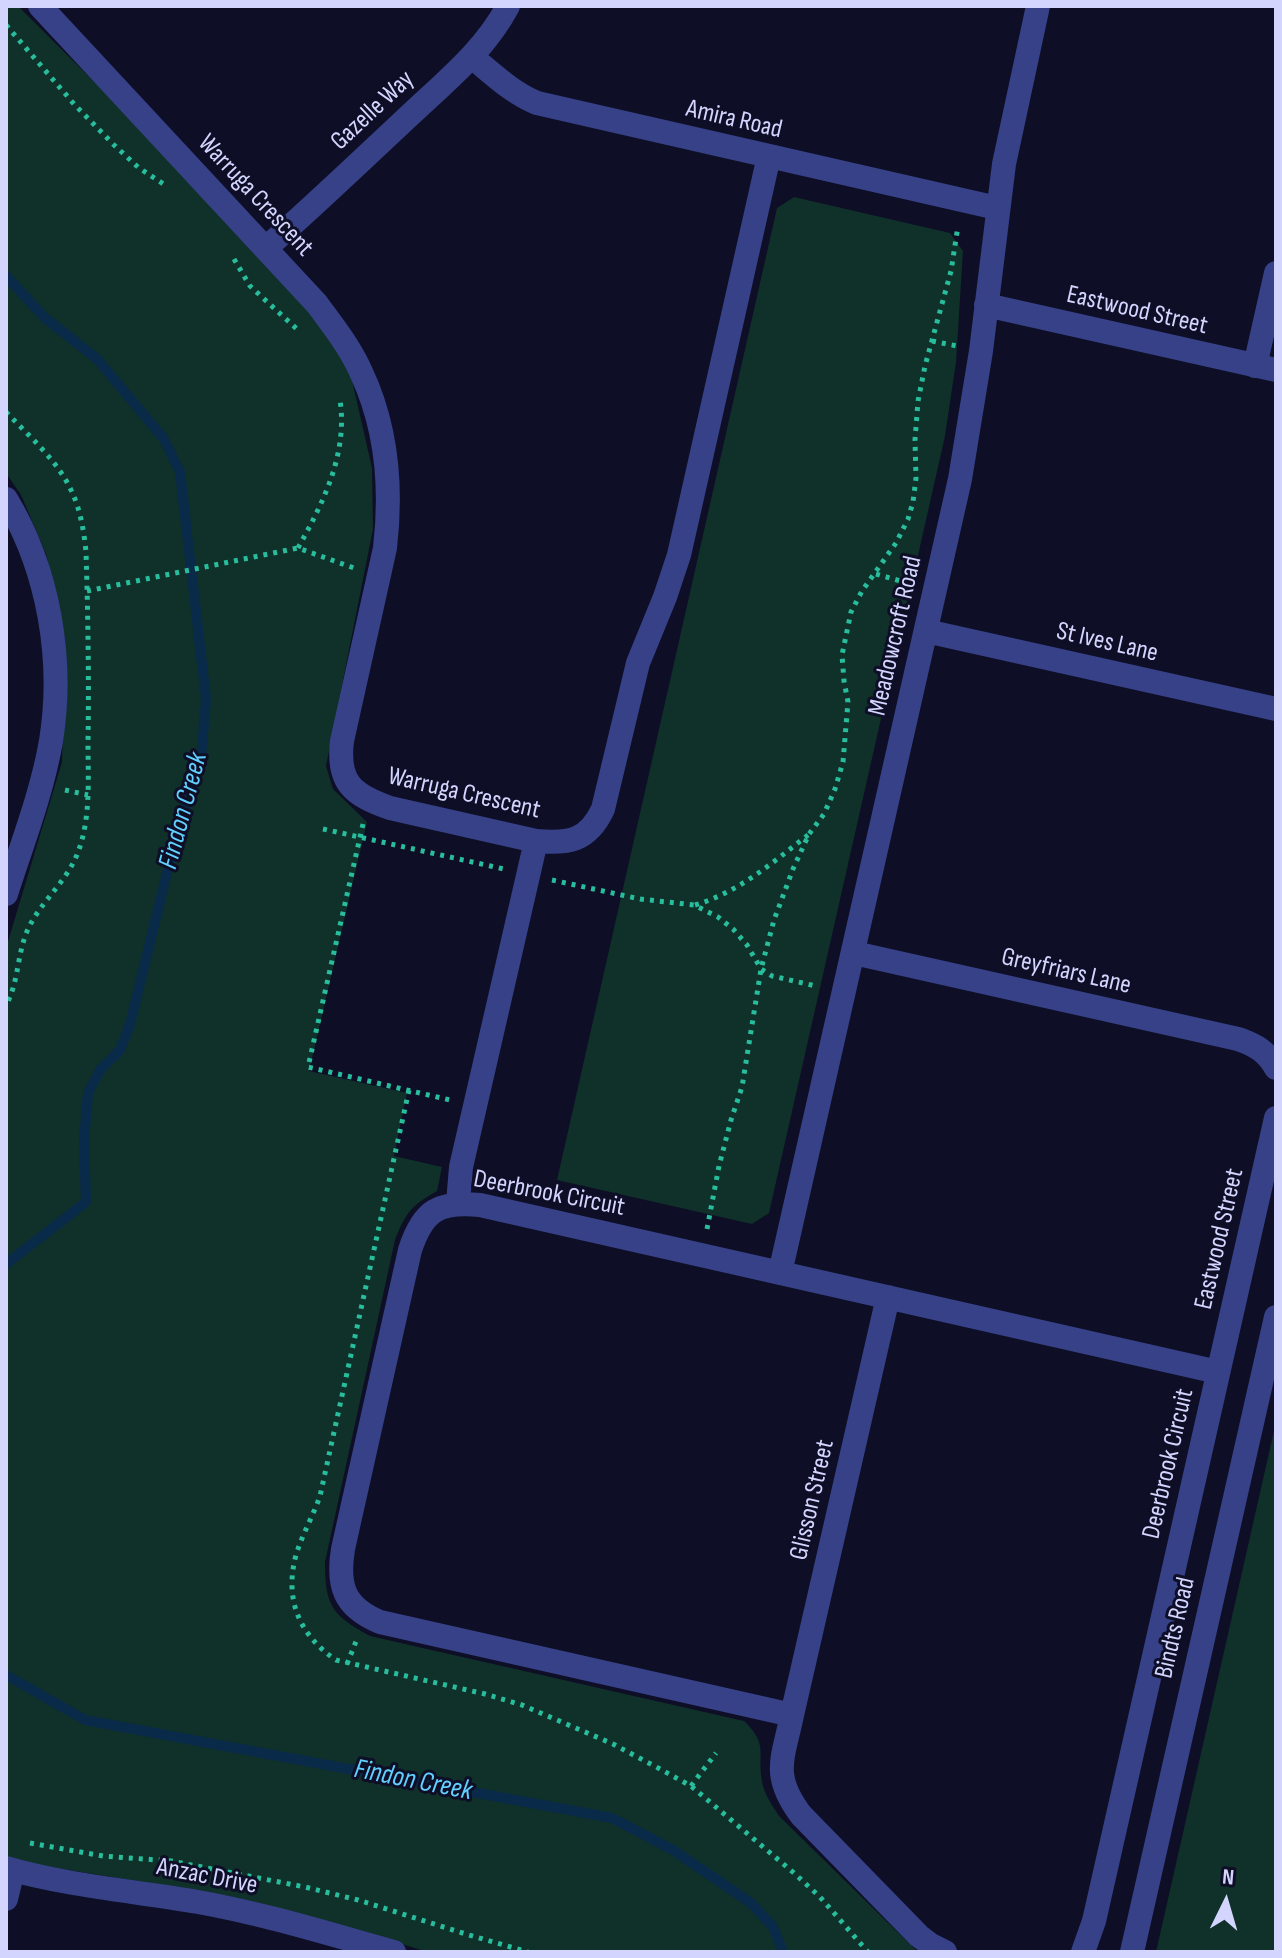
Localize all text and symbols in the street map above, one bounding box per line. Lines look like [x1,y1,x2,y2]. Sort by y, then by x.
street label: Gazelle Way [325,65,421,157]
street label: Amira Road [683,94,785,146]
street label: Warruga Crescent [191,128,319,264]
street label: Eastwood Street [1064,280,1210,342]
street label: Meadowcroft Road [862,553,930,719]
street label: St Ives Lane [1053,616,1161,670]
water label: Findon Creek [152,749,216,873]
street label: Warruga Crescent [385,761,543,827]
street label: Greyfriars Lane [998,942,1134,1002]
street label: Deerbrook Circuit [471,1164,627,1224]
street label: Eastwood Street [1189,1166,1251,1312]
street label: Deerbrook Circuit [1137,1386,1201,1542]
street label: Glisson Street [784,1437,842,1563]
street label: Bindts Road [1149,1574,1203,1682]
water label: Findon Creek [351,1753,475,1809]
street label: Anzac Drive [154,1852,260,1902]
north arrow [1186,1862,1266,1942]
text: N [1221,1864,1235,1892]

